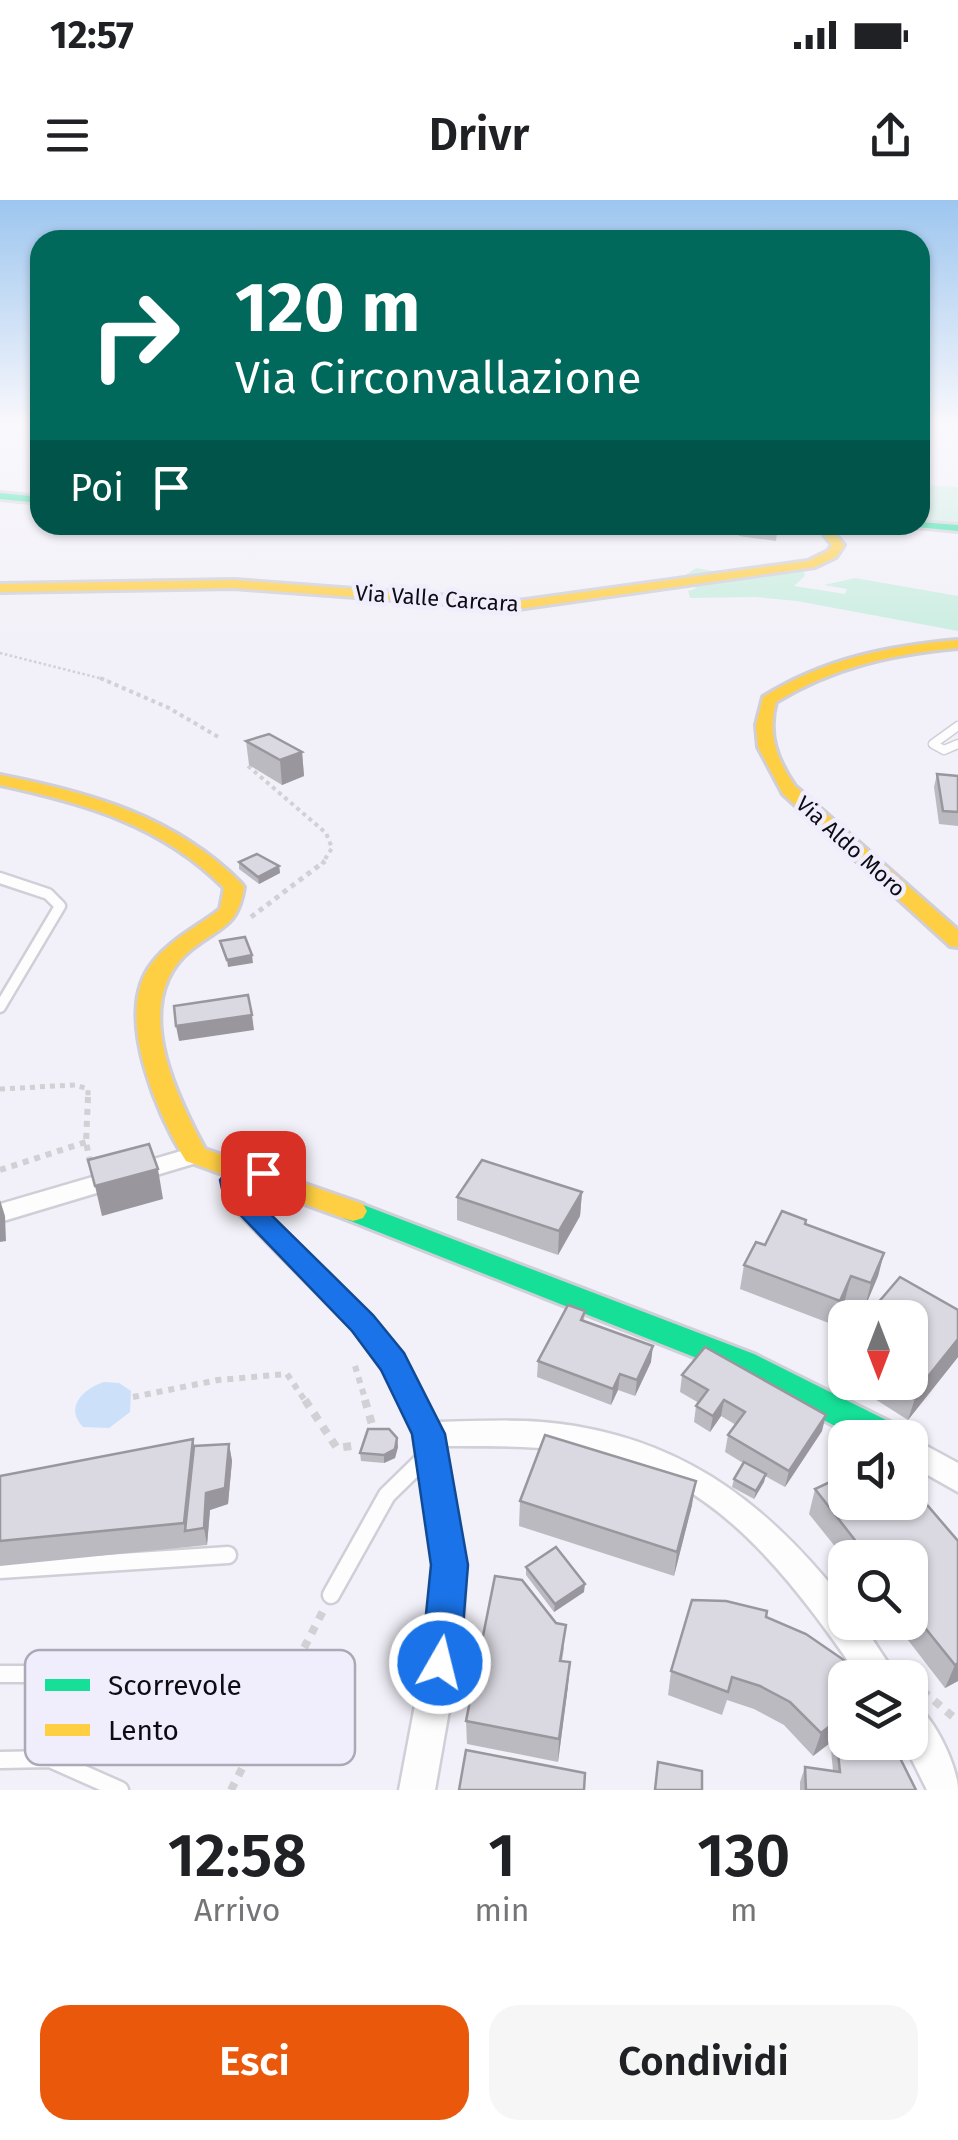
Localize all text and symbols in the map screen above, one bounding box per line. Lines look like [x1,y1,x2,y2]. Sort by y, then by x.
text: 12:57 [50,12,134,58]
icon: menu [40,108,95,163]
text: Drivr [429,108,529,162]
icon: share [863,108,918,163]
text: 120 m [235,266,420,350]
icon: right [70,270,200,400]
text: Via Circonvallazione [235,351,642,405]
icon: arrive [144,460,199,515]
text: Poi [70,465,124,511]
street label: Via Valle Carcara [354,579,520,618]
street label: Via Aldo Moro [790,790,911,902]
pin [221,1131,306,1216]
icon: arrive [236,1146,291,1201]
north arrow [828,1300,928,1400]
map controls [828,1300,928,1760]
button: sound [828,1420,928,1520]
button: search [828,1540,928,1640]
position arrow [388,1611,492,1715]
legend [25,1650,355,1765]
button: layers [828,1660,928,1760]
text: Scorrevole [108,1669,242,1702]
text: Lento [108,1714,179,1747]
text: 12:58 [168,1820,307,1892]
text: 1 [488,1820,516,1892]
text: 130 [697,1820,790,1892]
text: Arrivo [194,1891,280,1929]
text: min [474,1891,530,1929]
text: m [730,1891,758,1929]
button: Esci [40,2005,469,2120]
button: Condividi [489,2005,918,2120]

